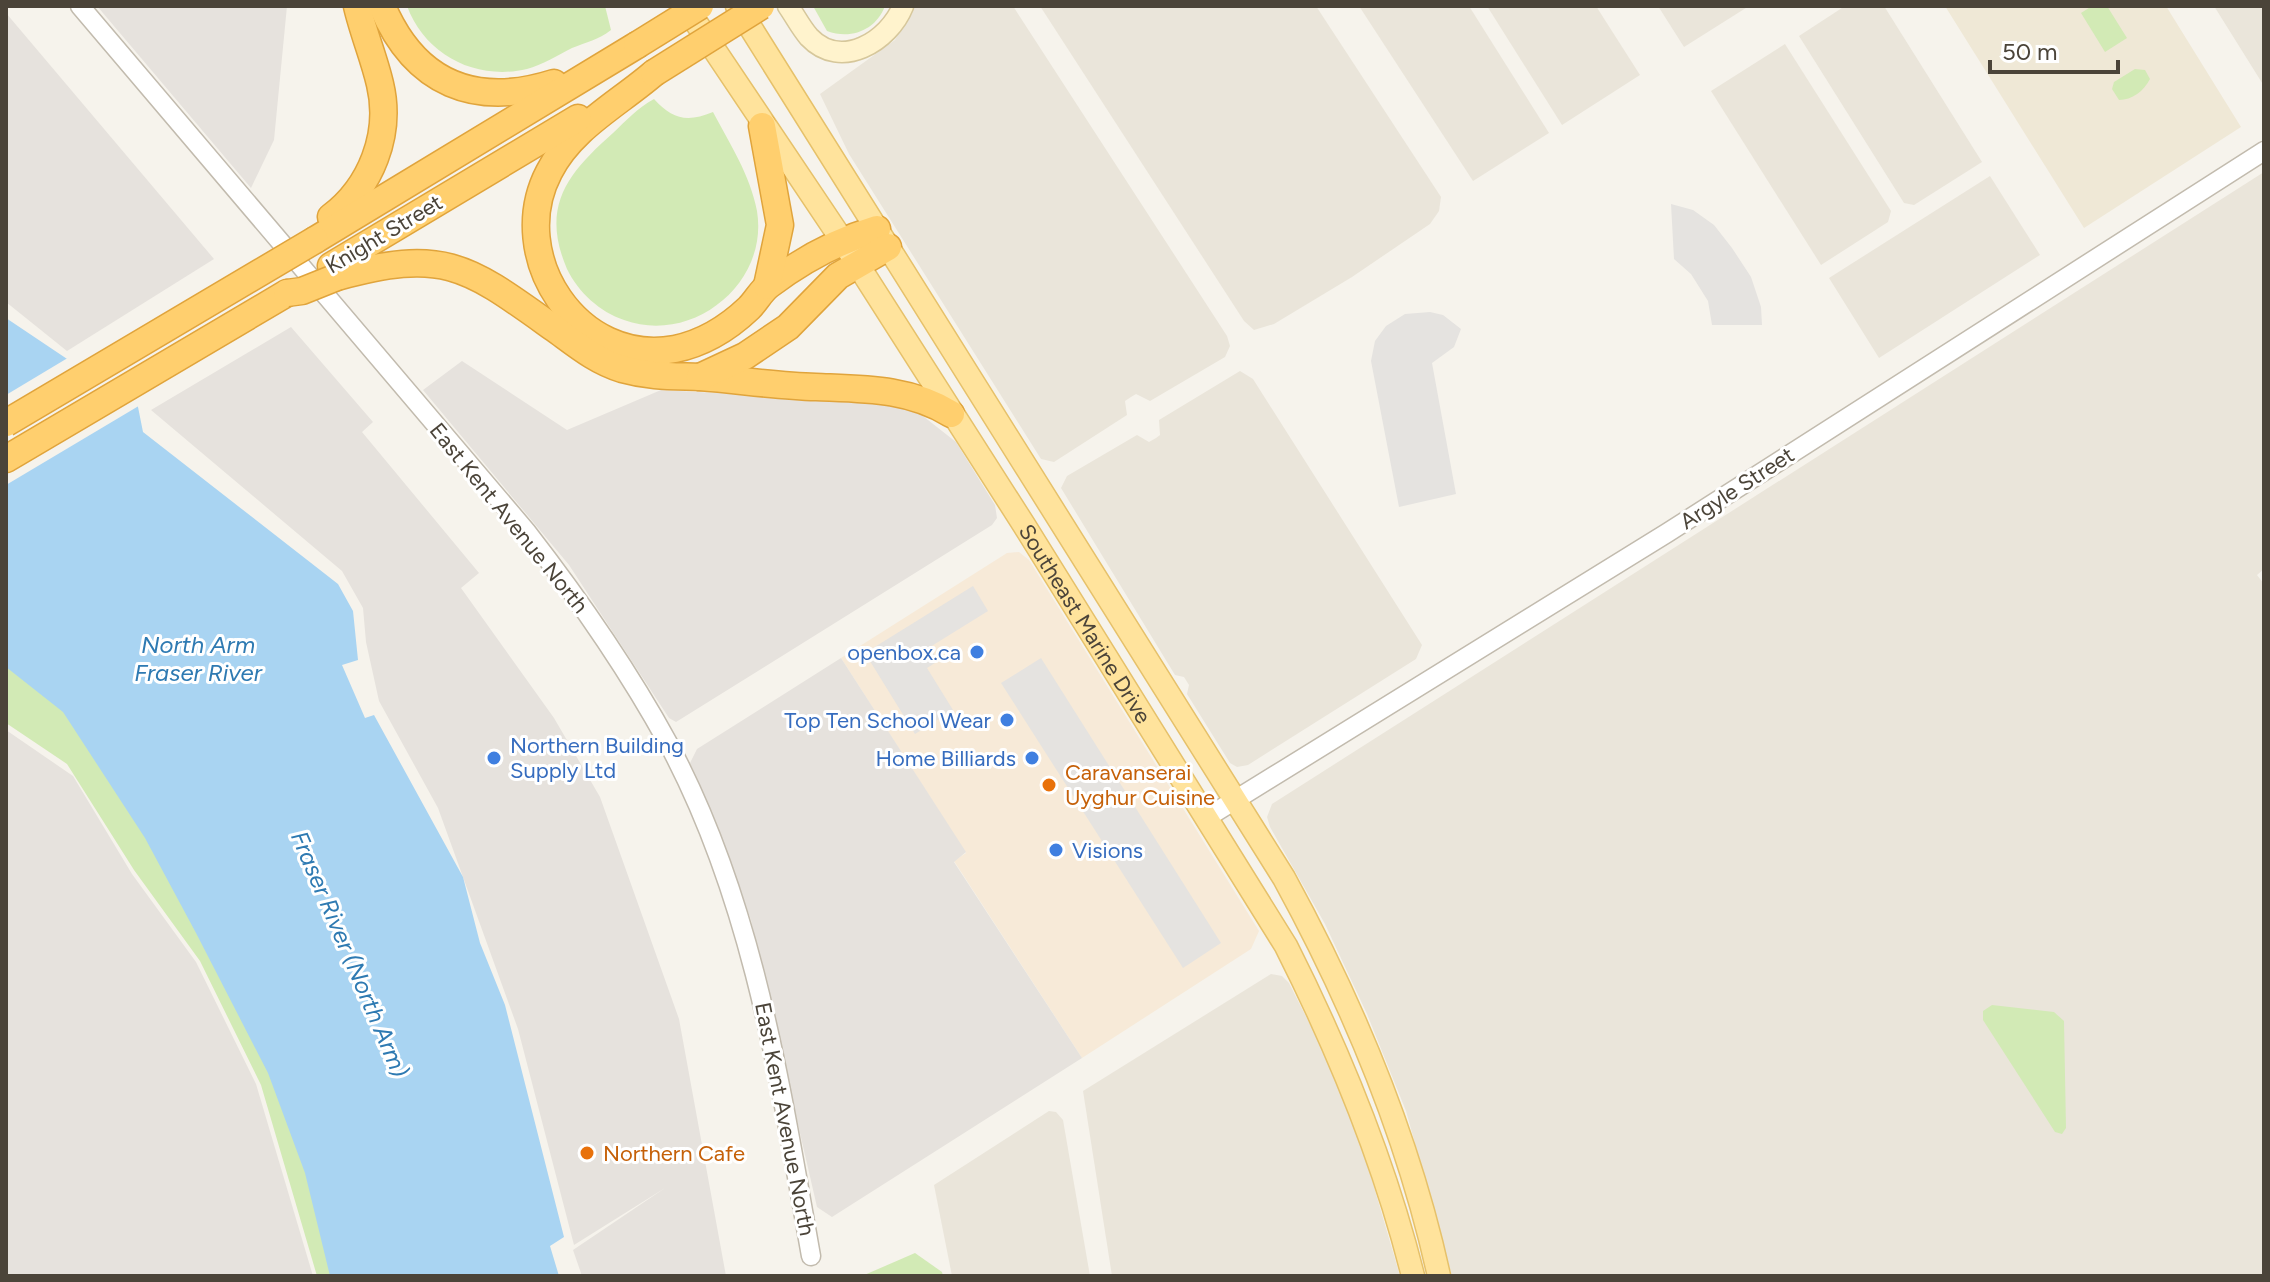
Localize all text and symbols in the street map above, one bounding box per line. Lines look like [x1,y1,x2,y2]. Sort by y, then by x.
scale bar [1990,24,2118,74]
text: 50 m [2002,37,2058,66]
street label: Knight Street [321,189,447,279]
street label: East Kent Avenue North [424,417,594,619]
street label: Argyle Street [1675,441,1799,535]
street label: Southeast Marine Drive [1013,519,1157,728]
water label: North Arm Fraser River [134,630,263,687]
place label: openbox.ca [847,639,961,666]
marker: openbox.ca [968,643,986,661]
place label: Top Ten School Wear [784,707,992,734]
marker: Top Ten School Wear [998,711,1016,729]
place label: Northern Building Supply Ltd [510,732,684,784]
place label: Home Billiards [875,745,1016,772]
marker: Northern Building Supply Ltd [485,749,503,767]
marker: Home Billiards [1023,749,1041,767]
place label: Caravanserai Uyghur Cuisine [1065,759,1215,811]
marker: Caravanserai Uyghur Cuisine [1040,776,1058,794]
water label: Fraser River (North Arm) [285,826,415,1082]
place label: Visions [1072,837,1143,864]
marker: Visions [1047,841,1065,859]
street label: East Kent Avenue North [749,1000,821,1238]
place label: Northern Cafe [603,1140,745,1167]
marker: Northern Cafe [578,1144,596,1162]

